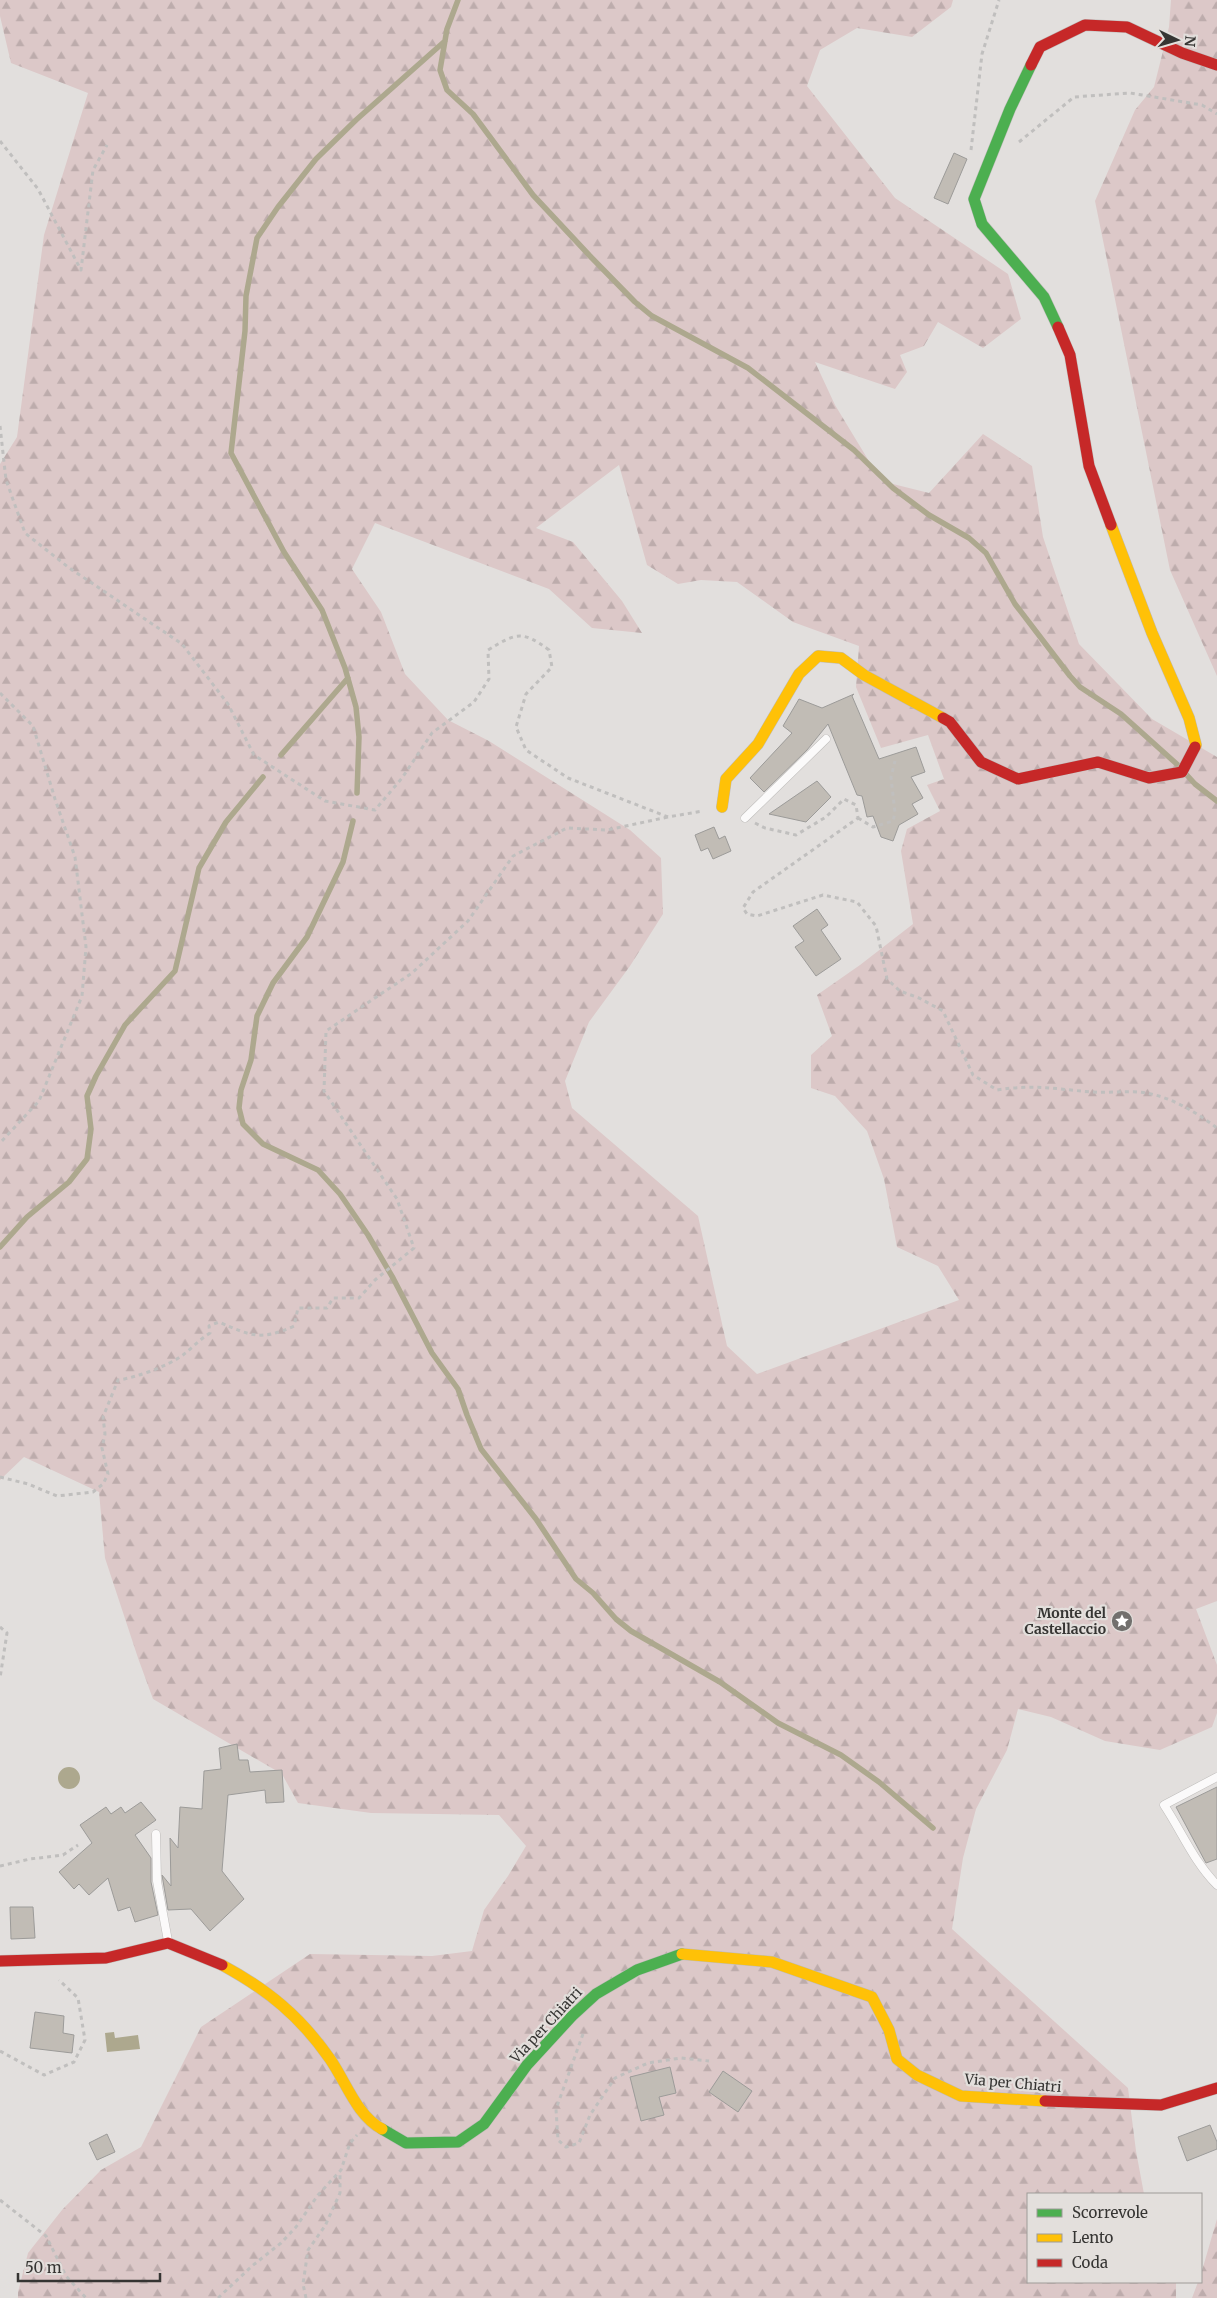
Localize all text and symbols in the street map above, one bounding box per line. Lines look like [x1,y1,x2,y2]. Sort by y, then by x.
north arrow [1152,15,1202,65]
text: N [1181,35,1199,47]
place label: Monte del Castellaccio [1025,1604,1106,1638]
place icon: Monte del Castellaccio [1110,1609,1134,1633]
street label: Via per Chiatri [506,1983,586,2067]
street label: Via per Chiatri [963,2070,1063,2096]
legend [1027,2193,1202,2283]
text: Scorrevole [1072,2203,1148,2222]
text: Lento [1072,2228,1114,2247]
scale bar [18,2250,160,2282]
text: Coda [1072,2253,1108,2272]
text: 50 m [25,2258,62,2277]

